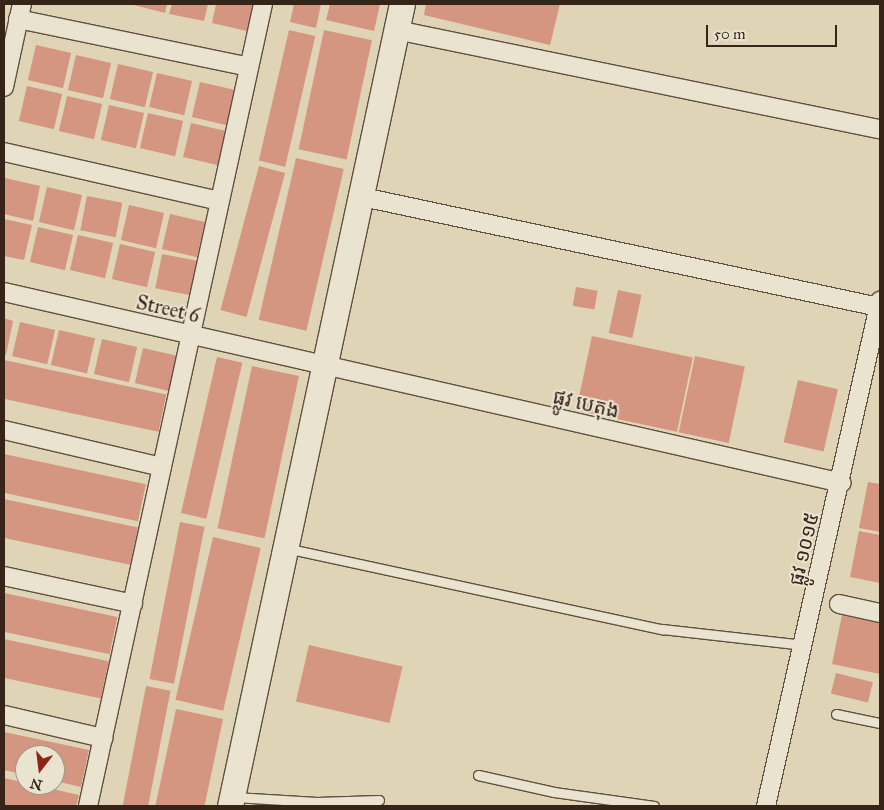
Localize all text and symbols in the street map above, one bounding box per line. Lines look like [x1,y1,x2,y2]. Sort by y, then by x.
scale bar [709,15,840,47]
text: 50 m [714,25,746,43]
street label: Street 6 [134,290,202,328]
street label: ផ្លូវ បេតុង [550,385,622,423]
street label: ផ្លូវ ១០១៥ [784,510,824,588]
north arrow [15,745,65,795]
text: N [28,774,44,794]

